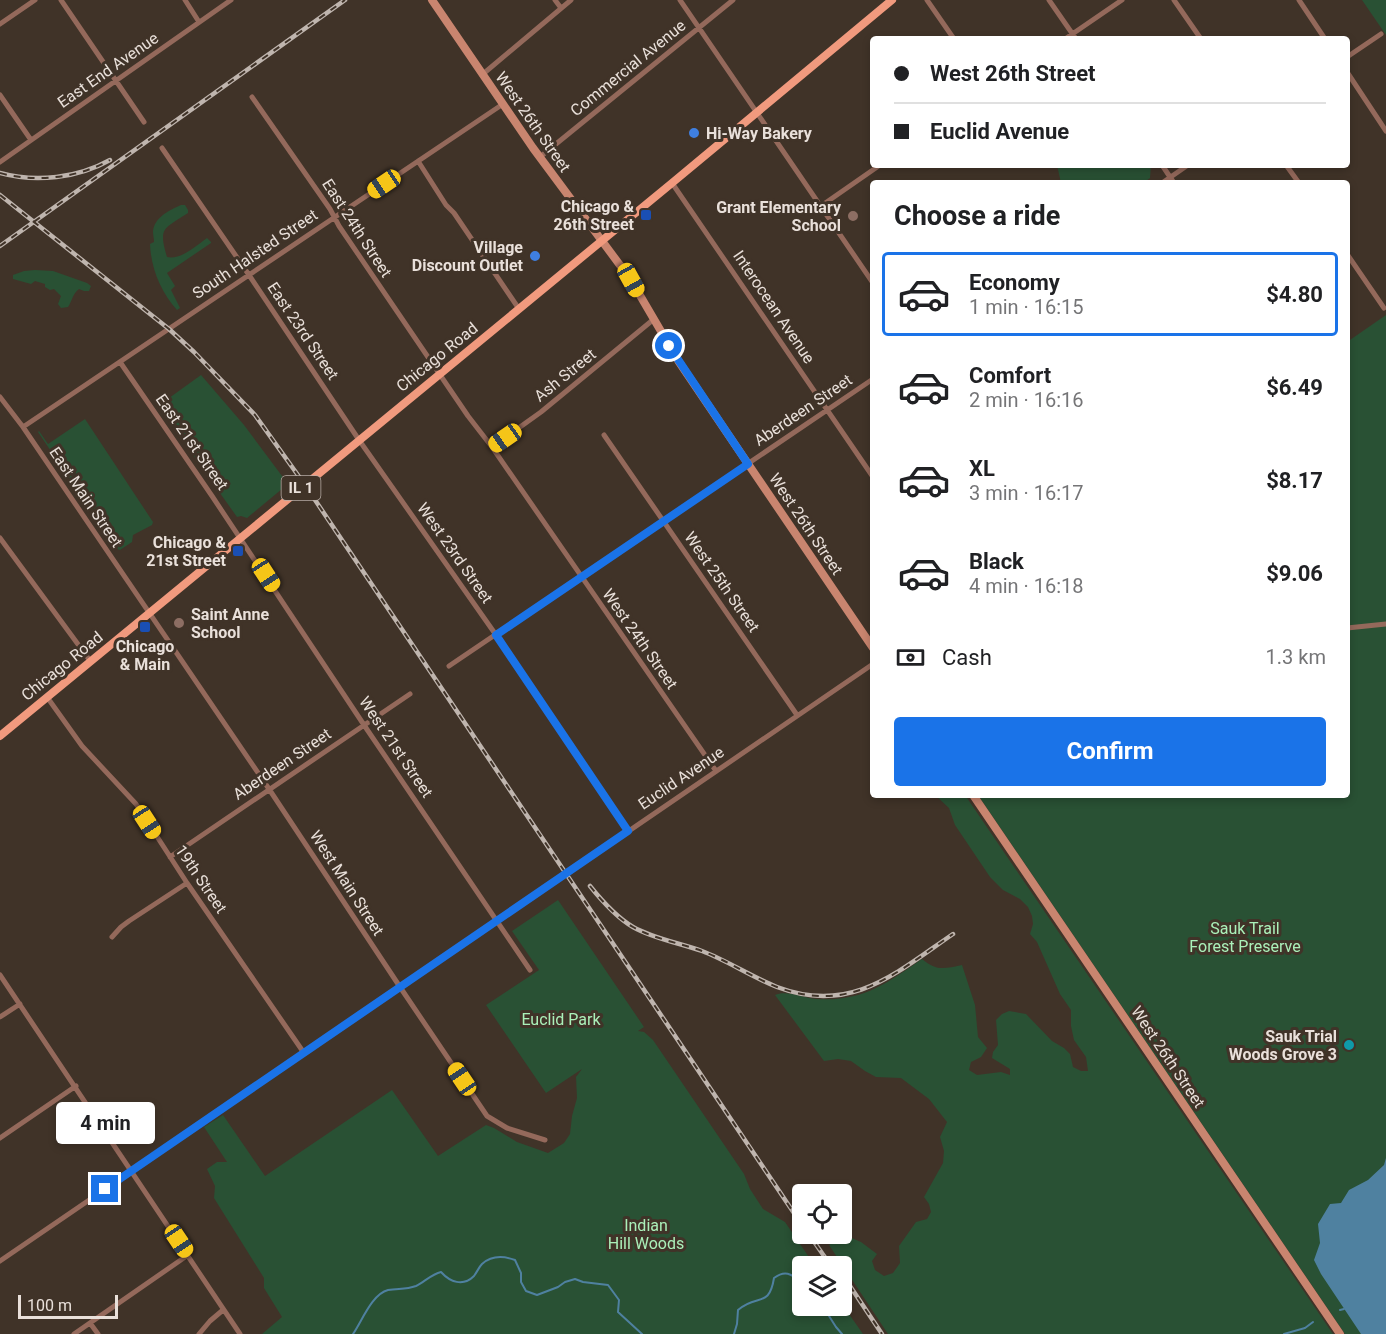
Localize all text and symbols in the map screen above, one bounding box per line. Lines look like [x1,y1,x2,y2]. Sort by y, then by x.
street label: Commercial Avenue [567,16,689,120]
street label: East End Avenue [54,28,162,112]
text: West 26th Street [930,61,1096,86]
street label: West 26th Street [491,68,575,176]
text: Euclid Avenue [930,119,1069,144]
place label: Hi-Way Bakery [706,124,813,143]
marker: Hi-Way Bakery [687,126,701,140]
car [364,166,404,202]
street label: East 24th Street [318,175,396,281]
place label: Chicago & 26th Street [554,197,635,234]
place label: Grant Elementary School [716,198,842,235]
text: Choose a ride [894,200,1060,232]
street label: South Halsted Street [189,205,321,303]
marker: Chicago & 26th Street [639,208,653,222]
marker: Grant Elementary School [846,209,860,223]
place label: Village Discount Outlet [412,238,524,275]
street label: Interocean Avenue [729,247,819,367]
marker: Village Discount Outlet [528,249,542,263]
car [614,260,648,300]
icon: car [897,267,951,321]
text: Economy [969,270,1060,295]
street label: East 23rd Street [263,279,343,383]
text: $4.80 [1266,282,1323,307]
text: 1 min · 16:15 [969,295,1084,319]
street label: Chicago Road [393,318,481,396]
route start [655,332,682,359]
street label: Ash Street [530,344,600,406]
icon: car [897,360,951,414]
text: Comfort [969,363,1051,388]
street label: Aberdeen Street [750,370,856,450]
text: $6.49 [1266,375,1323,400]
text: 2 min · 16:16 [969,388,1084,412]
street label: East 21st Street [152,390,232,494]
car [485,420,525,456]
street label: East Main Street [45,443,127,551]
icon: car [897,453,951,507]
text: XL [969,456,995,481]
text: $8.17 [1266,468,1323,493]
street label: West 26th Street [765,470,847,578]
road number: IL 1 [282,476,320,500]
text: 3 min · 16:17 [969,481,1084,505]
street label: West 23rd Street [413,499,497,607]
street label: West 25th Street [680,528,764,636]
place label: Chicago & 21st Street [146,533,227,570]
marker: Chicago & 21st Street [231,544,245,558]
icon: car [897,546,951,600]
text: Black [969,549,1024,574]
car [249,555,283,595]
text: $9.06 [1266,561,1323,586]
text: 4 min · 16:18 [969,574,1084,598]
street label: West 24th Street [598,585,682,693]
place label: Saint Anne School [191,605,269,642]
marker: Saint Anne School [172,616,186,630]
marker: Chicago & Main [138,620,152,634]
street label: Chicago Road [18,627,106,705]
place label: Chicago & Main [116,637,174,674]
icon: cash [894,641,927,674]
text: Cash [942,645,992,670]
text: 1.3 km [1266,645,1326,669]
street label: West 21st Street [355,693,437,801]
button: Confirm [894,717,1326,786]
street label: Aberdeen Street [229,724,335,804]
street label: Euclid Avenue [635,742,727,814]
car [130,802,164,842]
street label: West Main Street [306,827,388,939]
street label: 19th Street [171,841,231,917]
park label: Sauk Trail Forest Preserve [1189,919,1301,956]
street label: West 26th Street [1127,1003,1209,1111]
park label: Euclid Park [521,1010,601,1029]
place label: Sauk Trial Woods Grove 3 [1229,1027,1337,1064]
marker: Sauk Trial Woods Grove 3 [1342,1038,1356,1052]
car [444,1059,480,1099]
callout: 4 min [56,1102,154,1144]
text: 4 min [80,1111,131,1135]
route end [91,1175,118,1202]
map controls [792,1184,852,1316]
button: locate [792,1184,852,1244]
park label: Indian Hill Woods [608,1216,684,1253]
car [161,1221,197,1261]
button: layers [792,1256,852,1316]
scale bar [18,1292,118,1320]
text: 100 m [27,1296,72,1315]

